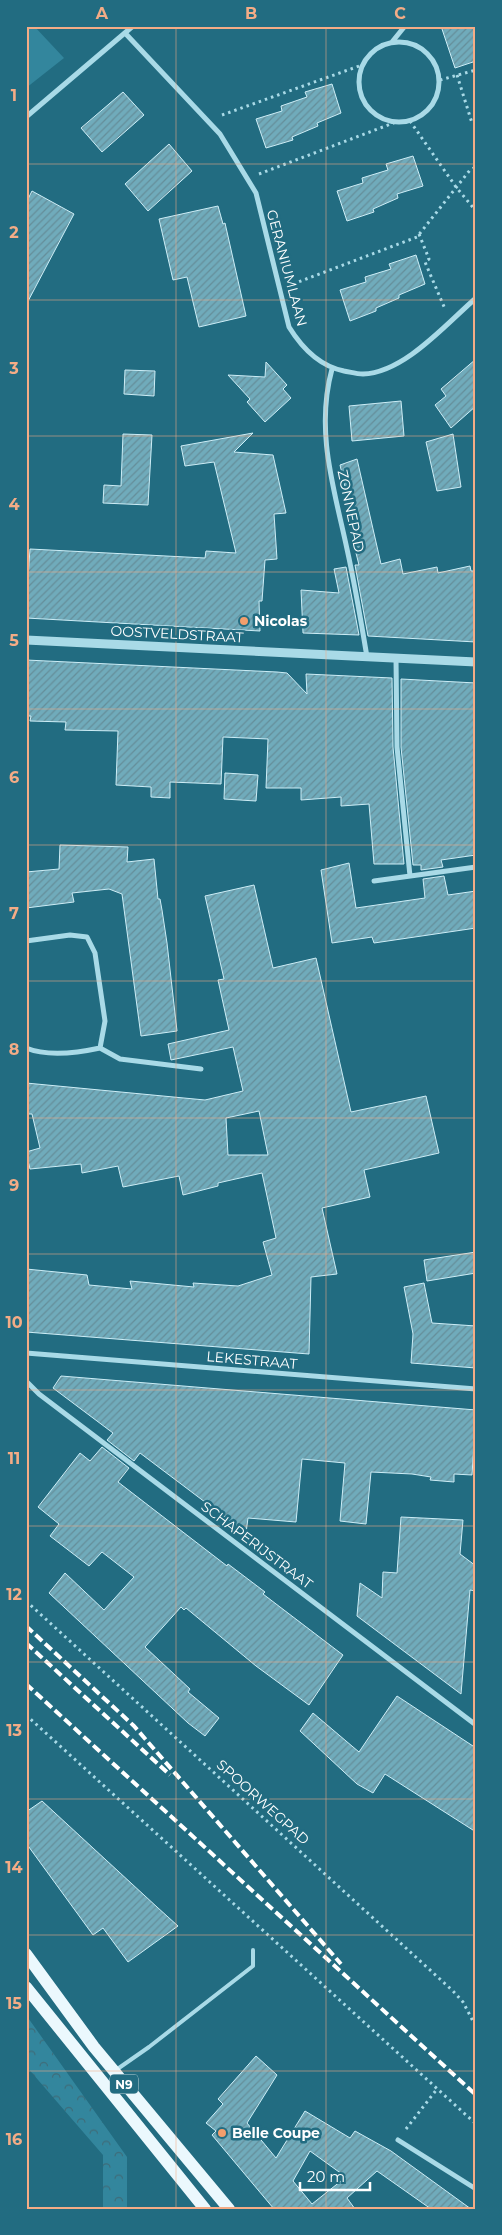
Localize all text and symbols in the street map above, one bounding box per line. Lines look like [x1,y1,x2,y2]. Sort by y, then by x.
text: A [95,4,109,23]
text: B [245,4,257,23]
text: C [394,4,406,23]
text: 1 [11,86,17,105]
street label: GERANIUMLAAN [263,208,311,328]
text: 2 [9,223,19,242]
text: 3 [8,359,19,378]
street label: ZONNEPAD [333,468,369,554]
text: 4 [8,495,20,514]
place label: Nicolas [254,612,308,630]
marker: Nicolas [238,615,250,627]
street label: OOSTVELDSTRAAT [110,622,244,646]
text: 5 [9,631,19,650]
text: 6 [9,768,19,787]
text: 7 [9,904,19,923]
text: 8 [9,1040,19,1059]
text: 9 [9,1176,19,1195]
text: 10 [5,1313,23,1332]
street label: LEKESTRAAT [206,1347,298,1373]
text: 11 [8,1449,20,1468]
street label: SCHAPERIJSTRAAT [198,1497,316,1593]
text: 12 [6,1585,22,1604]
text: 13 [6,1721,22,1740]
street label: SPOORWEGPAD [213,1756,313,1848]
text: 14 [5,1858,23,1877]
text: 15 [6,1994,22,2013]
road number: N9 [110,2074,138,2094]
place label: Belle Coupe [232,2124,320,2142]
marker: Belle Coupe [216,2127,228,2139]
text: 16 [6,2130,22,2149]
scale bar [300,2160,370,2192]
text: 20 m [307,2167,345,2186]

